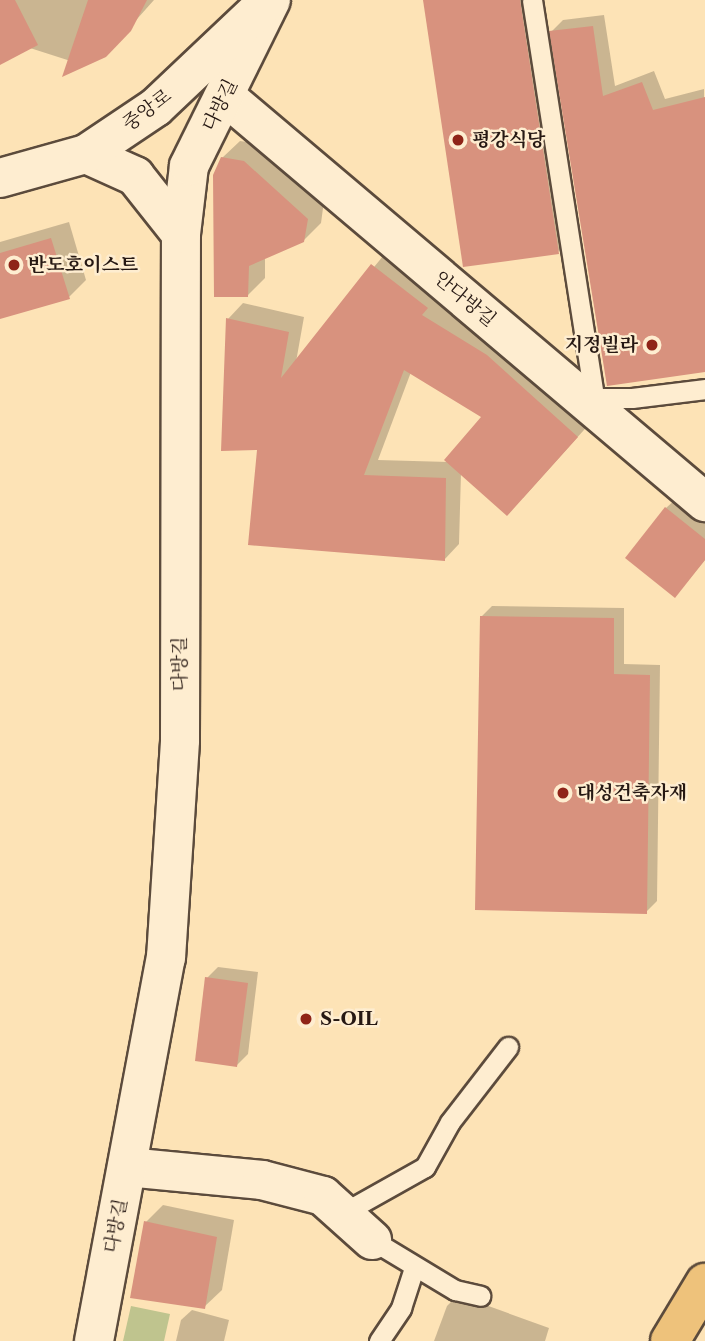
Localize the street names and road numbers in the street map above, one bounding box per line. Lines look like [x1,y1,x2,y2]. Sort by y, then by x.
street label: 다방길 [198,75,242,135]
street label: 중앙로 [118,84,176,136]
street label: 안다방길 [430,267,500,331]
street label: 다방길 [169,636,191,692]
street label: 다방길 [100,1197,132,1255]

